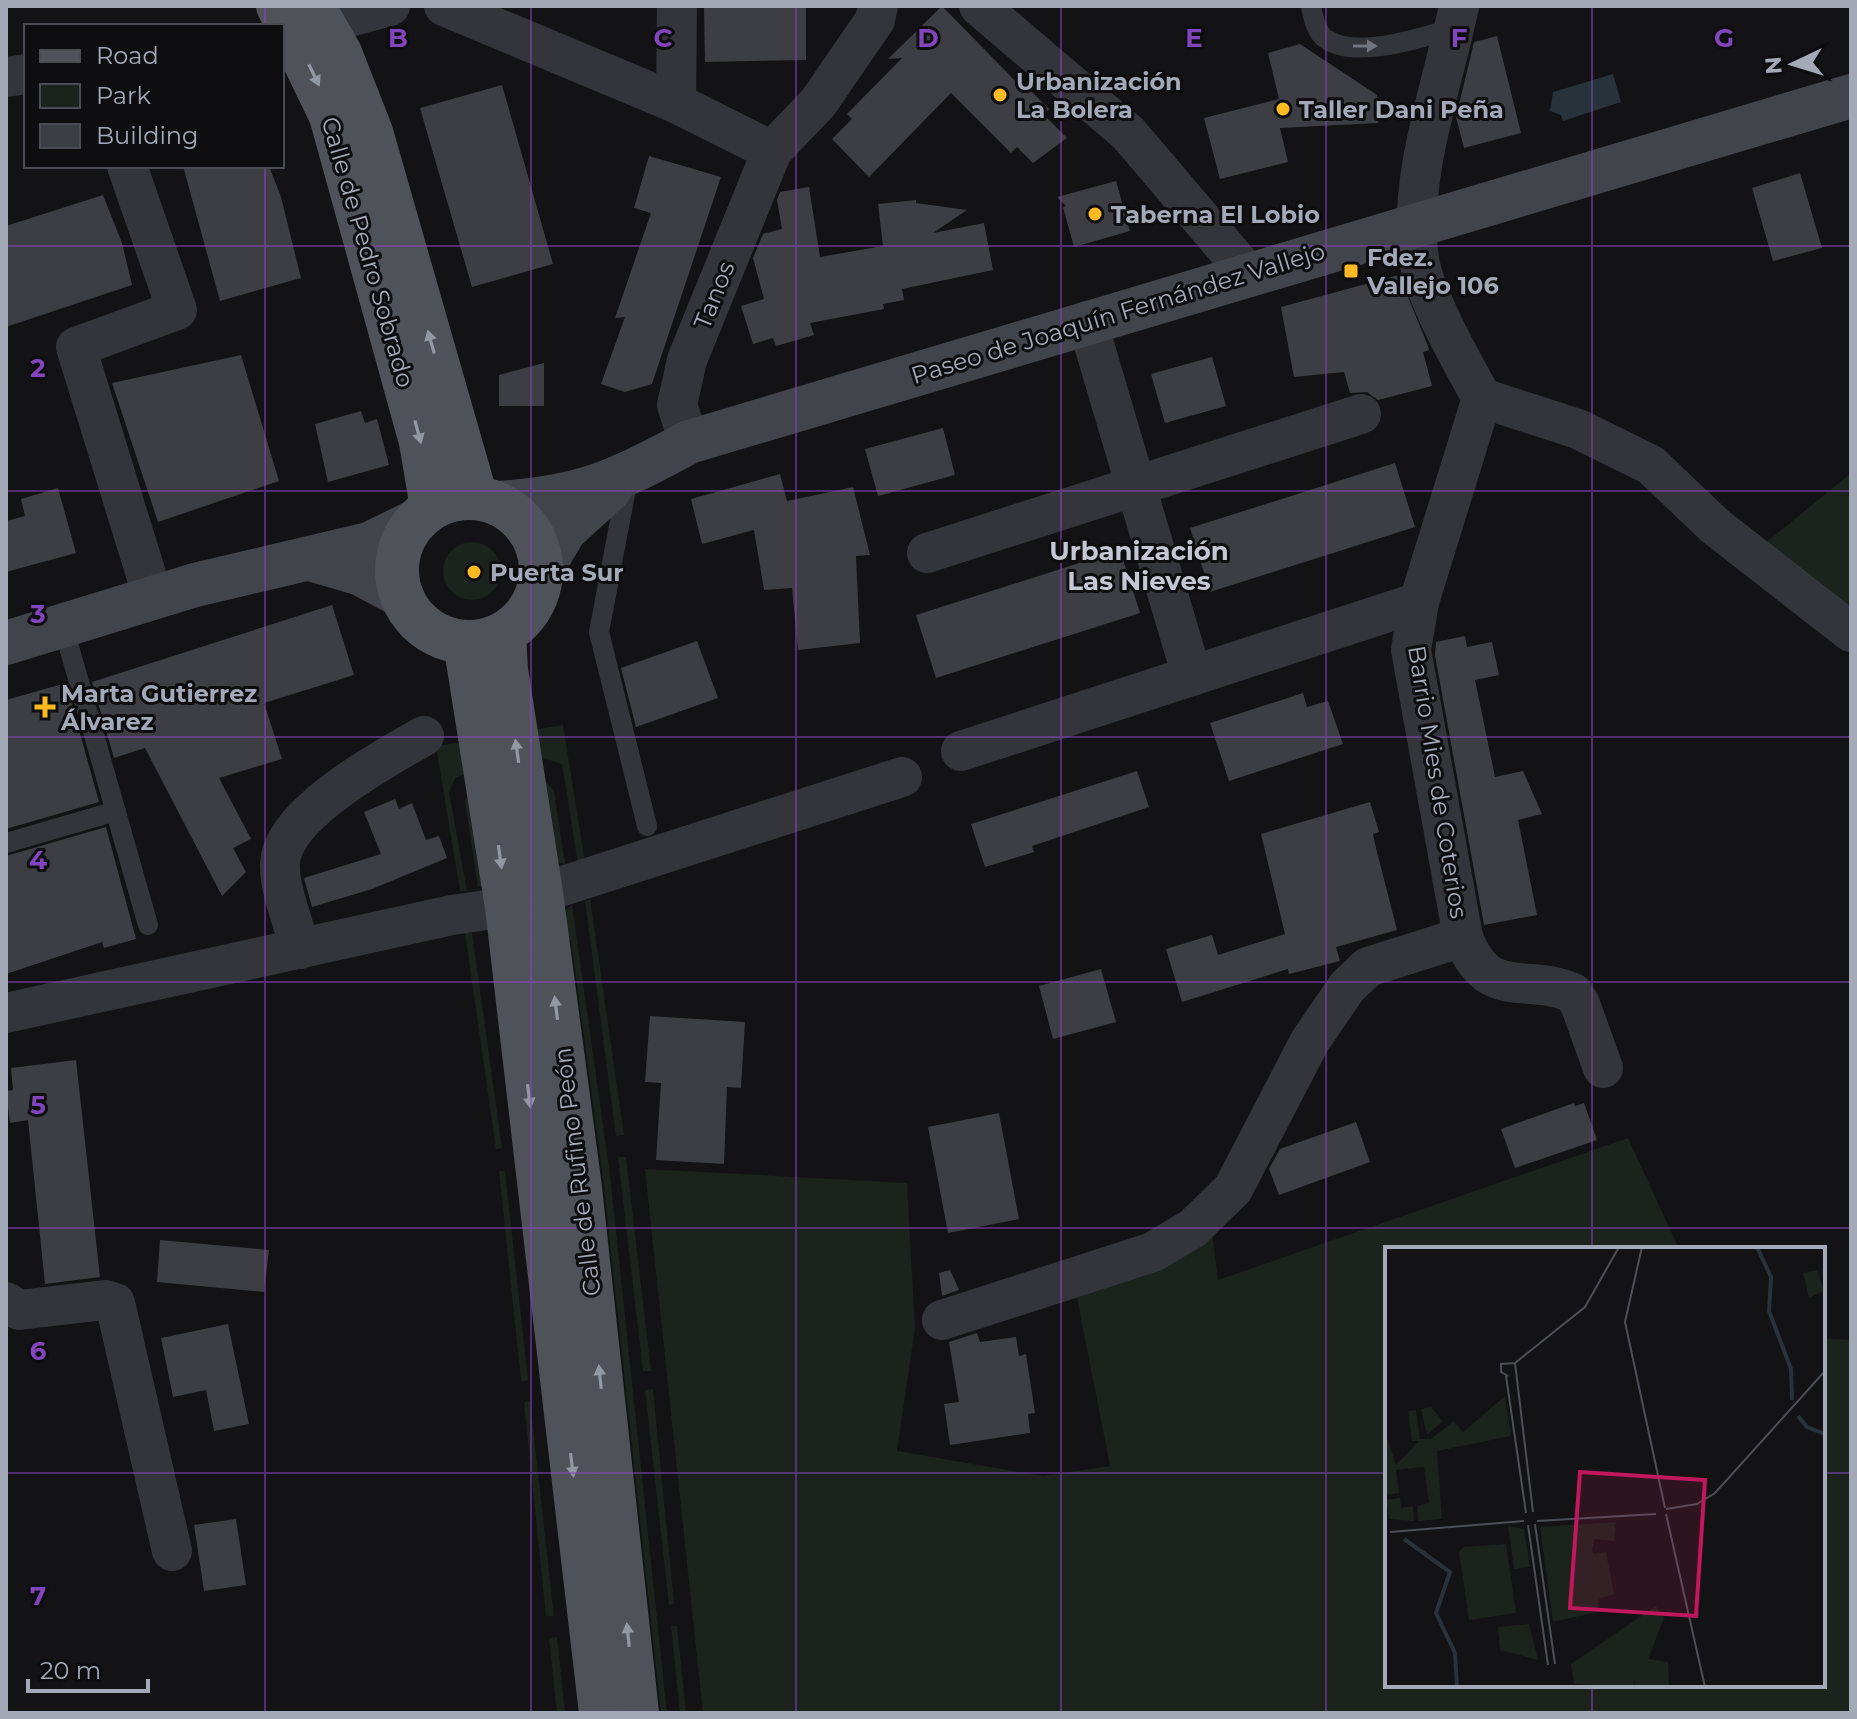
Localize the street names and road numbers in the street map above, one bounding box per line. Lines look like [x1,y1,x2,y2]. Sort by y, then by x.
street label: Calle de Pedro Sobrado [315,113,421,391]
street label: Paseo de Joaquín Fernández Vallejo [908,236,1328,390]
street label: Tanos [687,257,741,333]
street label: Barrio Mies de Coterios [1402,644,1474,920]
street label: Calle de Rufino Peón [547,1046,607,1298]

